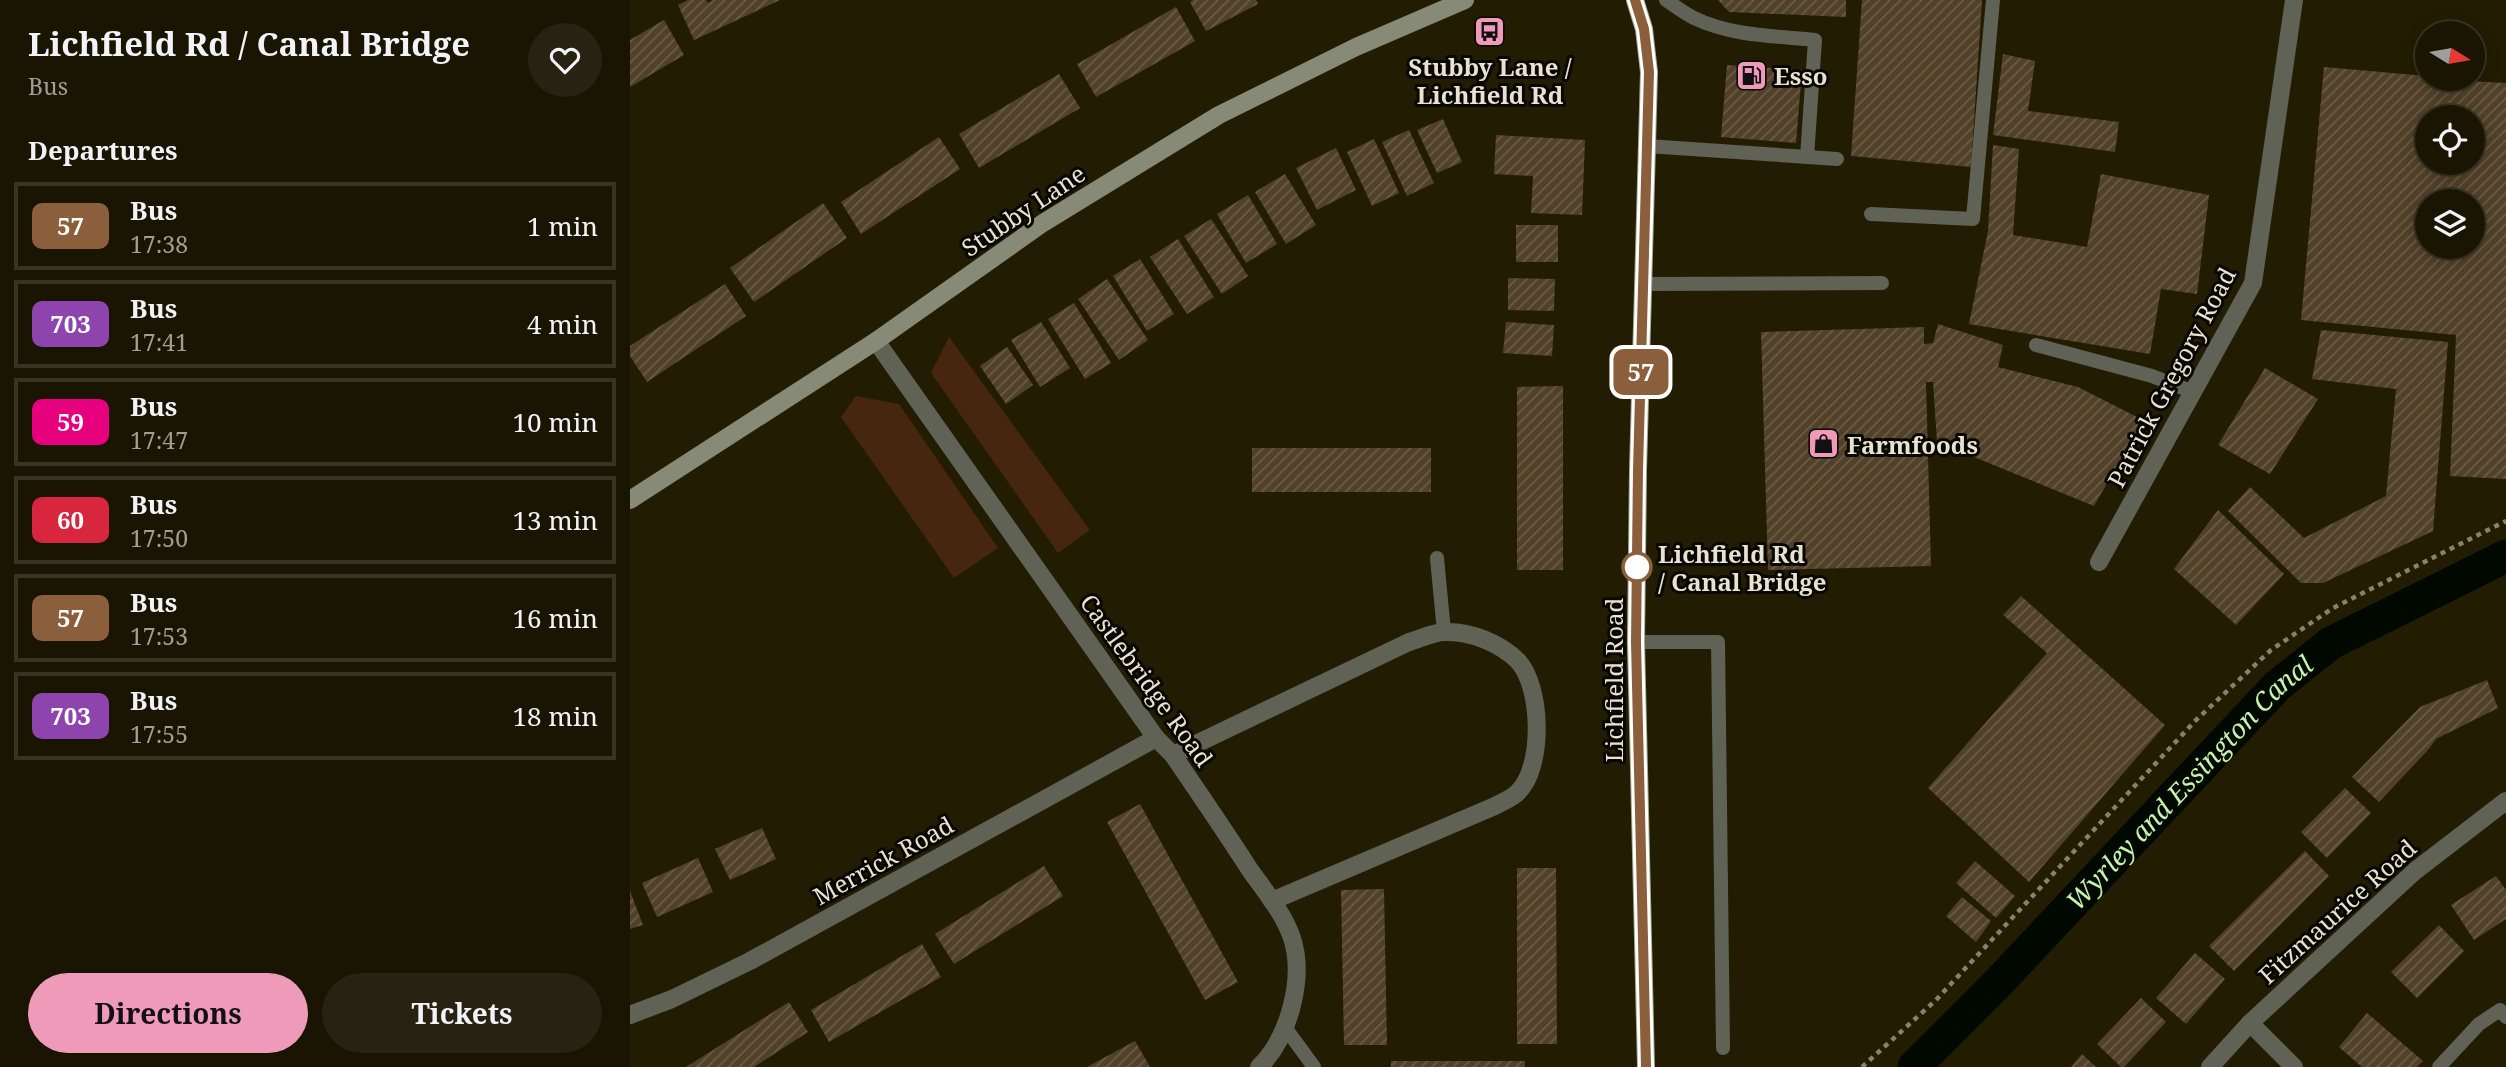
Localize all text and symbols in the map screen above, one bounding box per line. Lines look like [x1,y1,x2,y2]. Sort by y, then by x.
bus stop icon: Stubby Lane / Lichfield Rd [1473,15,1507,49]
text: Lichfield Rd / Canal Bridge [28,21,470,66]
north arrow [2415,21,2485,91]
map controls [2415,21,2485,259]
button: heart [528,23,602,97]
place label: Stubby Lane / Lichfield Rd [1408,50,1572,111]
fuel station icon: Esso [1734,58,1768,92]
place label: Esso [1774,59,1828,92]
text: Bus [28,70,68,102]
button: locate [2415,105,2485,175]
text: Departures [28,132,178,168]
street label: Stubby Lane [955,157,1091,263]
button: layers [2415,189,2485,259]
text: Bus [130,192,177,228]
text: 1 min [527,208,598,244]
text: 57 [57,209,84,242]
text: 17:38 [130,228,188,260]
street label: Patrick Gregory Road [2099,261,2243,493]
text: Bus [130,290,177,326]
text: 4 min [527,306,598,342]
text: 703 [50,307,91,340]
text: 17:41 [130,326,188,358]
line badge: 57 [1609,349,1672,395]
text: 57 [1627,355,1655,388]
text: Bus [130,388,177,424]
text: 10 min [513,404,598,440]
text: 59 [57,405,84,438]
text: 17:47 [130,424,188,456]
shop icon: Farmfoods [1807,427,1841,461]
place label: Farmfoods [1847,428,1978,461]
text: Bus [130,486,177,522]
text: 13 min [513,502,598,538]
text: 60 [57,503,84,536]
text: 17:50 [130,522,188,554]
place label: Lichfield Rd / Canal Bridge [1658,537,1827,598]
marker: Lichfield Rd / Canal Bridge [1622,552,1652,582]
text: Bus [130,584,177,620]
street label: Castlebridge Road [1073,587,1221,773]
street label: Lichfield Road [1597,597,1630,762]
text: 16 min [513,600,598,636]
text: 57 [57,601,84,634]
text: 17:53 [130,620,188,652]
water label: Wyrley and Essington Canal [2058,647,2320,918]
text: Bus [130,682,177,718]
text: 18 min [513,698,598,734]
text: 703 [50,699,91,732]
text: 17:55 [130,718,188,750]
street label: Merrick Road [807,808,959,912]
street label: Fitzmaurice Road [2251,831,2423,991]
button: Directions [28,973,308,1053]
button: Tickets [322,973,602,1053]

